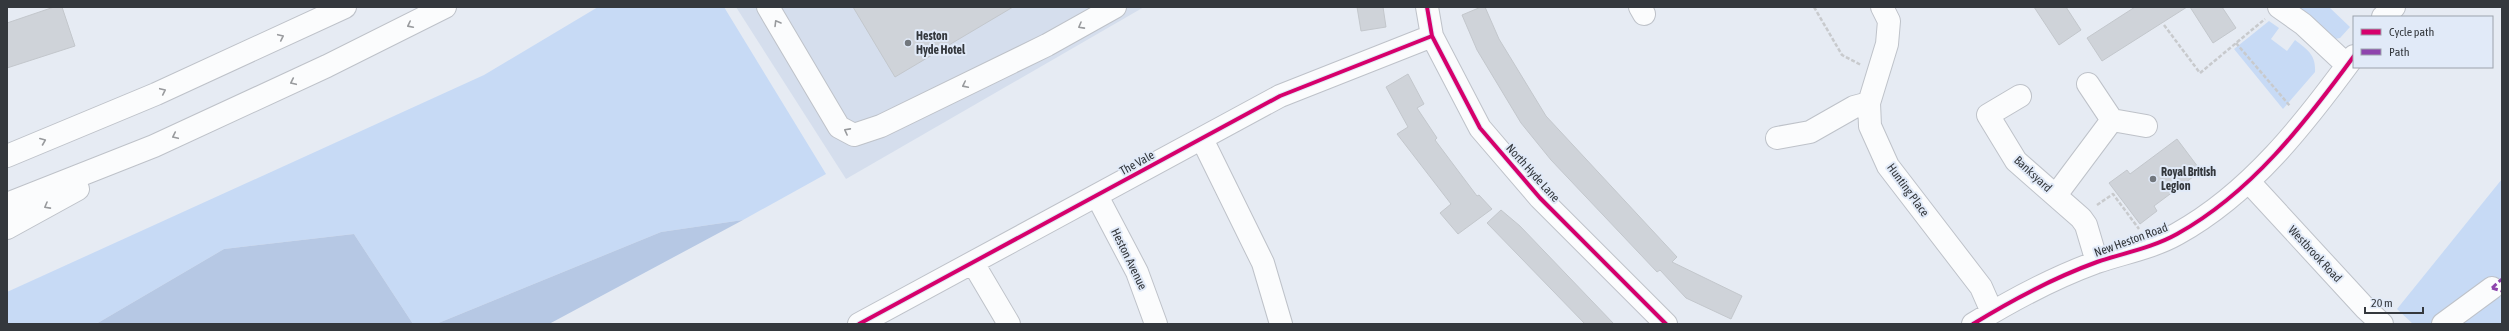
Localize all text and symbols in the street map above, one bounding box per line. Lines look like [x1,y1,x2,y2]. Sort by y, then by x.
legend [2353,16,2493,68]
one-way arrow [407,20,414,27]
one-way arrow [775,20,782,27]
one-way arrow [1078,21,1085,28]
text: Cycle path [2389,25,2434,39]
place label: Heston Hyde Hotel [916,29,966,57]
one-way arrow [277,34,285,42]
marker: Heston Hyde Hotel [903,38,913,48]
text: Path [2389,45,2410,59]
one-way arrow [290,77,298,85]
one-way arrow [962,80,969,88]
one-way arrow [159,88,167,96]
one-way arrow [844,129,851,136]
one-way arrow [172,131,180,139]
one-way arrow [40,137,47,145]
street label: North Hyde Lane [1503,141,1563,205]
street label: The Vale [1117,148,1157,178]
street label: Banksyard [2011,153,2055,195]
street label: Hunting Place [1884,161,1932,219]
place label: Royal British Legion [2161,165,2216,193]
marker: Royal British Legion [2148,174,2158,184]
one-way arrow [43,201,51,209]
street label: New Heston Road [2092,220,2170,260]
street label: Westbrook Road [2285,223,2345,285]
street label: Heston Avenue [1108,226,1150,292]
scale bar [2365,289,2423,315]
text: 20 m [2371,296,2393,310]

